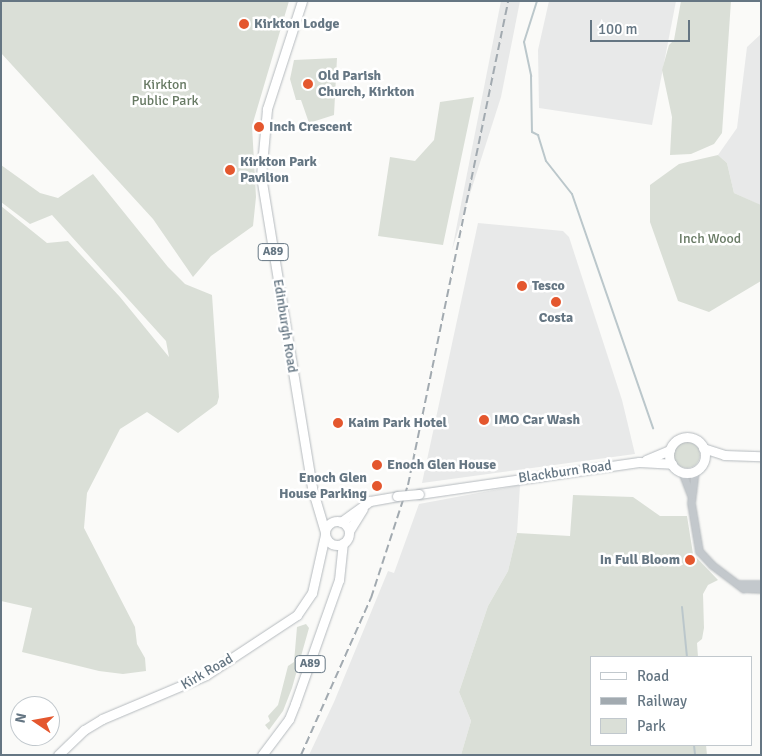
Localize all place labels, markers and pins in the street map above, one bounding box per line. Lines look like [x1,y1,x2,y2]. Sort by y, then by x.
place label: Kirkton Lodge [254,16,339,32]
marker: Kirkton Lodge [238,18,250,30]
place label: Old Parish Church, Kirkton [318,68,414,100]
marker: Old Parish Church, Kirkton [302,78,314,90]
place label: Inch Crescent [269,119,352,135]
marker: Inch Crescent [253,121,265,133]
place label: Kirkton Park Pavilion [240,154,317,186]
marker: Kirkton Park Pavilion [224,164,236,176]
place label: Tesco [532,278,565,294]
marker: Tesco [516,280,528,292]
marker: Costa [550,296,562,308]
place label: Costa [539,310,573,326]
place label: IMO Car Wash [494,412,580,428]
marker: IMO Car Wash [478,414,490,426]
place label: Kaim Park Hotel [348,415,447,431]
marker: Kaim Park Hotel [332,417,344,429]
place label: Enoch Glen House [387,457,496,473]
marker: Enoch Glen House [371,459,383,471]
place label: Enoch Glen House Parking [279,470,367,502]
marker: Enoch Glen House Parking [371,480,383,492]
place label: In Full Bloom [600,552,680,568]
marker: In Full Bloom [684,554,696,566]

